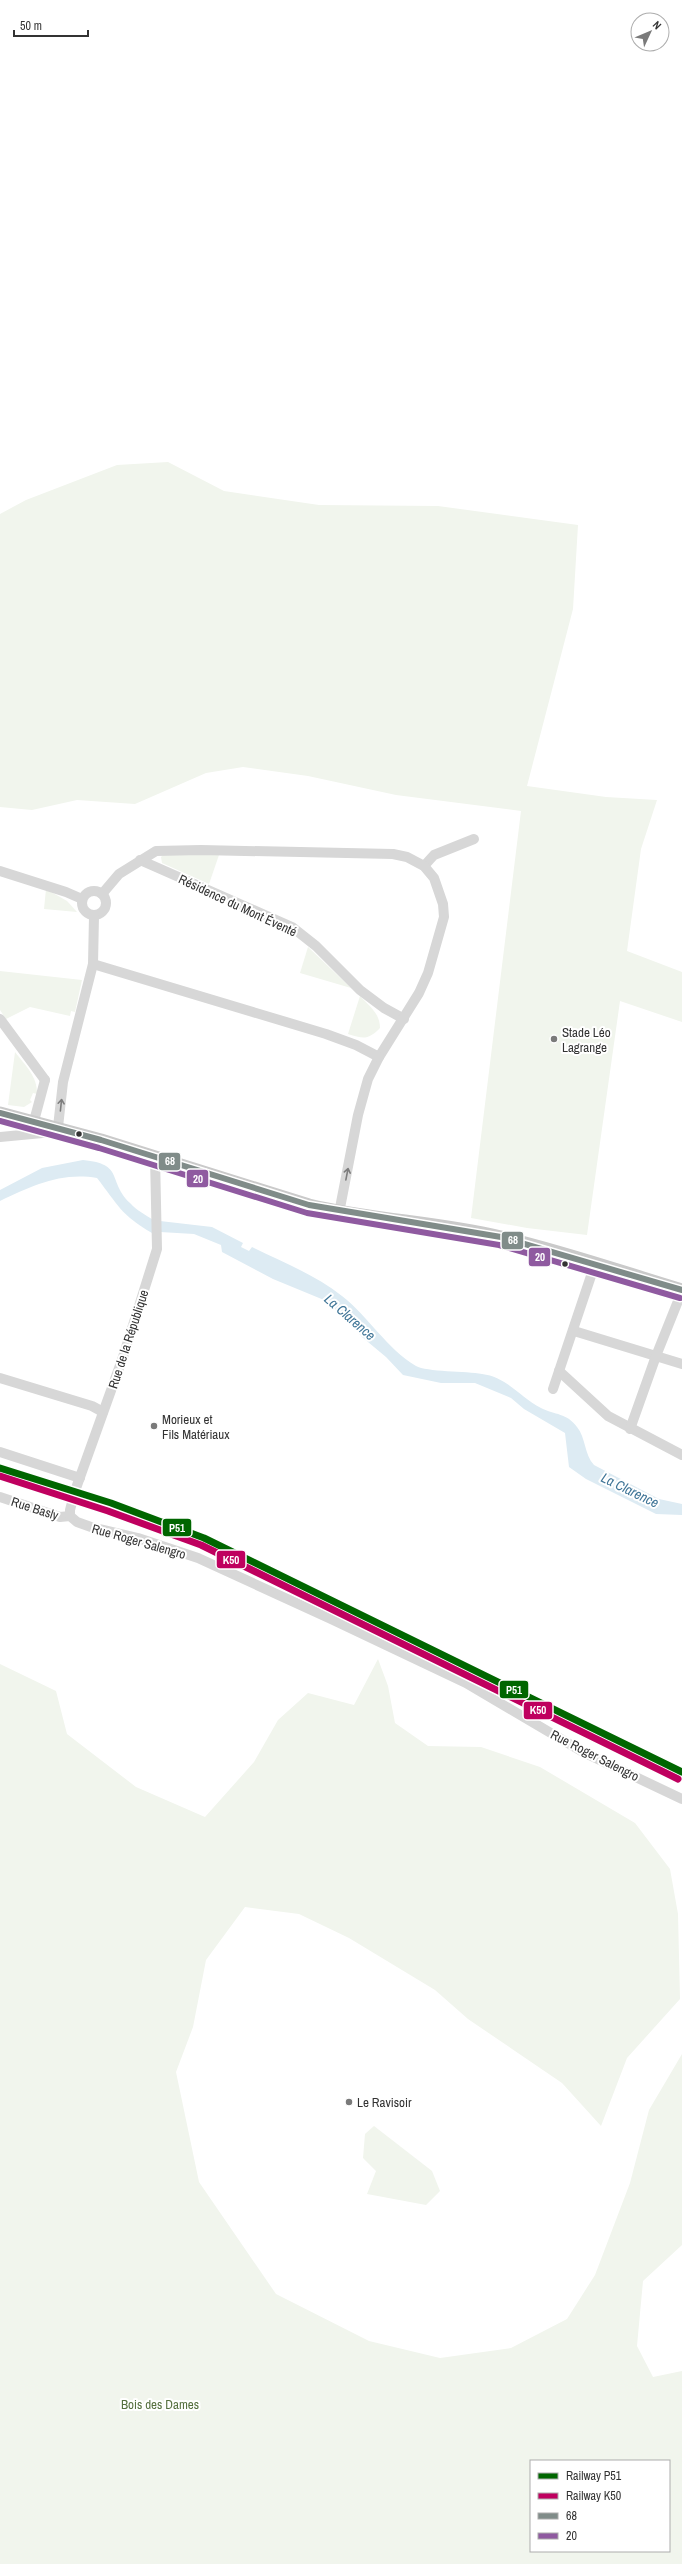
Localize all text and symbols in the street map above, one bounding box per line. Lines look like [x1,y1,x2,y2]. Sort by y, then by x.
scale bar [14,12,88,38]
north arrow [630,12,670,52]
text: 50 m [20,18,42,34]
text: N [650,18,664,32]
street label: Résidence du Mont Éventé [176,871,300,940]
place label: Stade Léo Lagrange [562,1024,611,1056]
marker: Stade Léo Lagrange [549,1034,559,1044]
one-way arrow [58,1099,65,1112]
unlabelled marker [74,1129,84,1139]
line badge: 68 [158,1152,181,1171]
text: 68 [165,1154,175,1168]
one-way arrow [343,1168,351,1181]
line badge: 20 [186,1169,209,1188]
text: 20 [193,1172,203,1186]
line badge: 68 [501,1231,524,1250]
text: 68 [508,1233,518,1247]
line badge: 20 [528,1247,551,1267]
text: 20 [535,1250,545,1264]
unlabelled marker [560,1259,570,1269]
street label: Rue de la République [104,1287,153,1391]
water label: La Clarence [321,1290,379,1344]
place label: Morieux et Fils Matériaux [162,1411,230,1443]
marker: Morieux et Fils Matériaux [149,1421,159,1431]
water label: La Clarence [598,1468,662,1512]
street label: Rue Basly [9,1493,61,1524]
line badge: P51 [162,1518,192,1537]
street label: Rue Roger Salengro [90,1520,188,1563]
text: P51 [169,1521,185,1535]
line badge: K50 [216,1550,246,1569]
text: K50 [223,1553,239,1567]
line badge: P51 [499,1680,529,1699]
text: P51 [506,1683,522,1697]
line badge: K50 [523,1701,553,1720]
text: K50 [530,1703,546,1717]
street label: Rue Roger Salengro [548,1726,642,1785]
place label: Le Ravisoir [357,2094,412,2111]
marker: Le Ravisoir [344,2097,354,2107]
park label: Bois des Dames [121,2396,199,2413]
legend [530,2460,670,2552]
text: Railway P51 [566,2468,622,2484]
text: Railway K50 [566,2488,621,2504]
text: 68 [566,2508,577,2524]
text: 20 [566,2528,577,2544]

